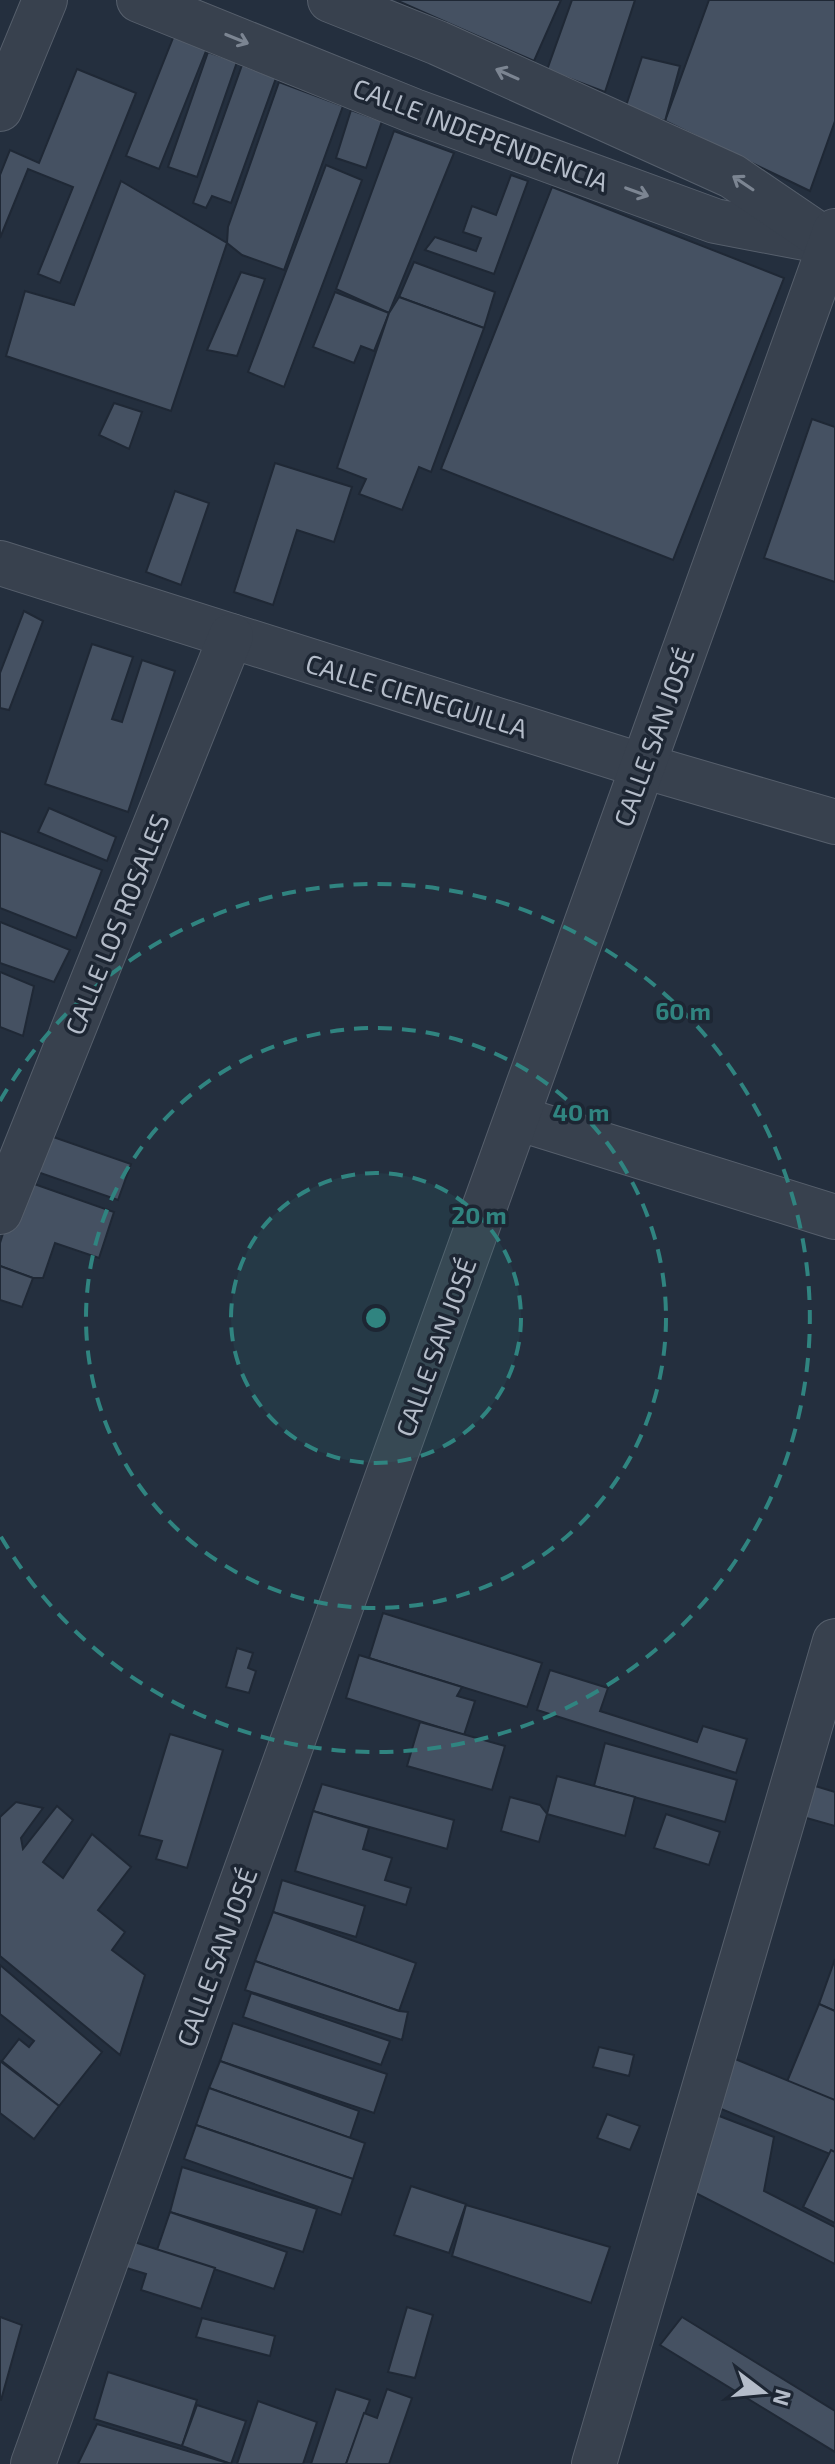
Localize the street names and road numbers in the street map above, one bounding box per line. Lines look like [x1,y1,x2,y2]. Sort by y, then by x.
street label: CALLE INDEPENDENCIA [349,71,613,197]
street label: CALLE SAN JOSÉ [606,643,700,831]
street label: CALLE CIENEGUILLA [302,646,532,744]
street label: CALLE LOS ROSALES [58,809,174,1039]
street label: CALLE SAN JOSÉ [388,1253,482,1441]
street label: CALLE SAN JOSÉ [169,1863,263,2051]

